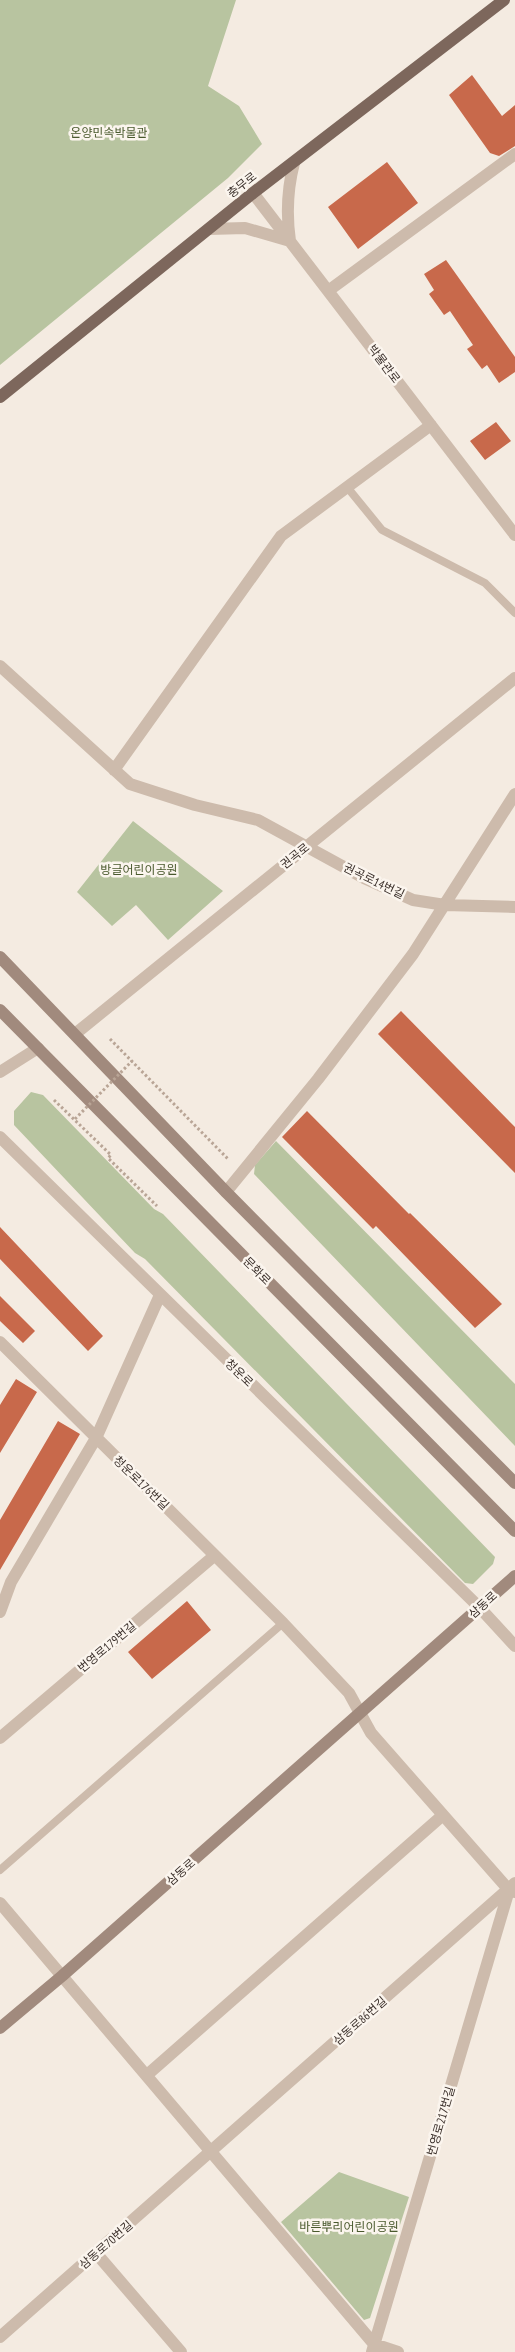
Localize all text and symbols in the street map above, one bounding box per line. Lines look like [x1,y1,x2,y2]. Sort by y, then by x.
park label: 온양민속박물관 [70,125,148,140]
street label: 충무로 [224,168,259,201]
street label: 박물관로 [365,342,404,386]
street label: 권곡로 [277,839,312,872]
street label: 권곡로14번길 [341,859,407,902]
park label: 방글어린이공원 [100,862,178,877]
street label: 문화로 [240,1254,274,1288]
street label: 청운로 [222,1356,256,1390]
street label: 청운로176번길 [110,1452,172,1513]
street label: 삼동로 [465,1588,500,1621]
street label: 번영로179번길 [75,1618,139,1675]
street label: 삼동로 [163,1855,198,1888]
street label: 삼동로86번길 [330,1993,390,2048]
street label: 번영로217번길 [423,2084,458,2157]
street label: 삼동로70번길 [76,2217,136,2272]
park label: 바른뿌리어린이공원 [299,2219,399,2234]

